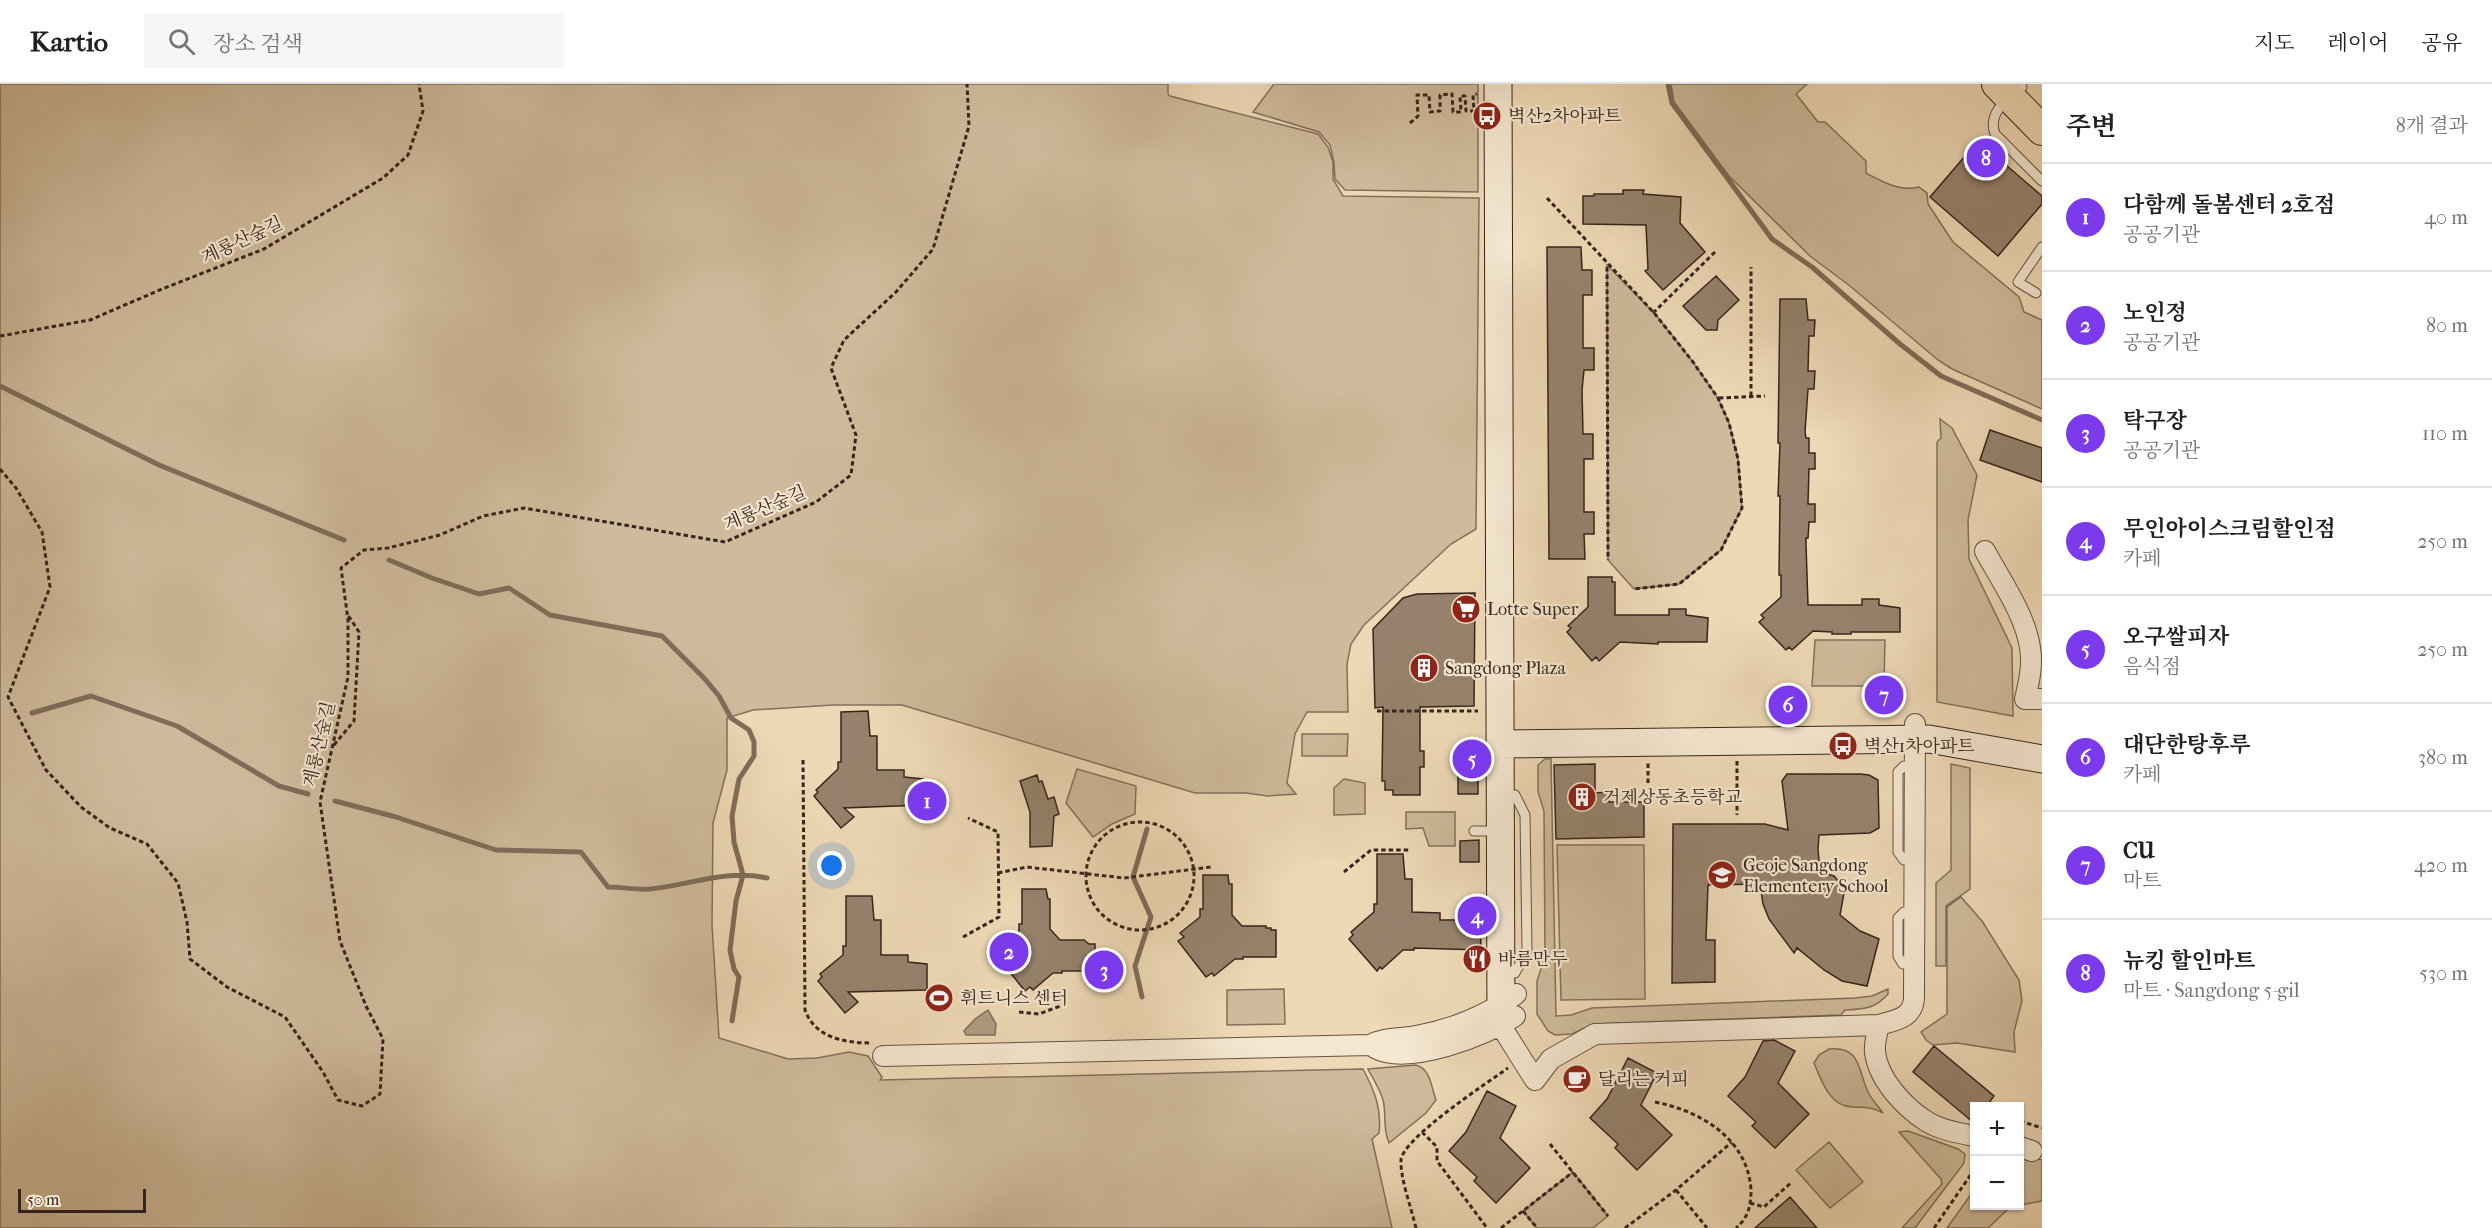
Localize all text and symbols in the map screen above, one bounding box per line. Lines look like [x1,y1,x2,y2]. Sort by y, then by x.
search box [144,14,564,68]
text: Kartio [30,25,108,58]
icon: search [165,25,198,58]
text: 장소 검색 [213,31,303,57]
text: 지도 [2254,31,2295,55]
text: 레이어 [2328,31,2388,55]
text: 공유 [2421,31,2462,55]
bus stop icon: 벽산2차아파트 [1471,100,1503,132]
place label: 벽산2차아파트 [1508,106,1622,127]
text: 주변 [2066,111,2116,142]
text: 8개 결과 [2396,114,2468,137]
pin: 8 [1966,136,2006,181]
text: 다함께 돌봄센터 2호점 [2123,192,2335,218]
text: 1 [2082,206,2089,229]
text: 40 m [2424,206,2468,229]
street label: 계룡산숲길 [198,213,286,268]
text: 공공기관 [2123,223,2200,246]
text: 노인정 [2123,300,2187,326]
text: 2 [2080,314,2091,337]
text: 80 m [2426,314,2468,337]
text: 공공기관 [2123,331,2200,354]
text: 탁구장 [2123,408,2187,434]
text: 3 [2081,422,2090,445]
text: 110 m [2422,422,2468,445]
text: 공공기관 [2123,439,2200,462]
street label: 계룡산숲길 [721,482,809,535]
text: 무인아이스크림할인점 [2123,516,2336,542]
text: 4 [2080,530,2091,553]
text: 250 m [2417,530,2468,553]
text: 카페 [2123,547,2162,570]
supermarket icon: Lotte Super [1450,593,1482,625]
place label: Lotte Super [1487,599,1579,620]
text: 오구쌀피자 [2123,624,2229,650]
text: 5 [2081,638,2090,661]
text: 250 m [2417,638,2468,661]
building icon: Sangdong Plaza [1408,652,1440,684]
text: 음식점 [2123,655,2181,678]
place label: Sangdong Plaza [1445,658,1566,679]
pin: 7 [1864,672,1904,718]
pin: 6 [1768,682,1808,728]
street label: 계룡산숲길 [299,699,339,789]
bus stop icon: 벽산1차아파트 [1827,730,1859,762]
text: 대단한탕후루 [2123,732,2251,758]
pin: 5 [1452,736,1492,782]
place label: 벽산1차아파트 [1864,736,1975,757]
text: 6 [2080,746,2091,769]
text: 380 m [2418,746,2468,769]
text: 카페 [2123,763,2162,786]
pin: 1 [908,778,946,824]
building icon: 거제상동초등학교 [1566,781,1598,813]
place label: 거제상동초등학교 [1603,787,1743,808]
text: CU [2123,838,2155,864]
your location [817,851,846,880]
text: 7 [2081,854,2090,877]
text: 420 m [2414,854,2468,877]
place label: Geoje Sangdong Elementery School [1743,855,1889,897]
school or university icon: Geoje Sangdong Elementery School [1706,859,1738,891]
text: 마트 [2123,869,2162,892]
pin: 4 [1458,894,1496,938]
pin: 2 [990,930,1028,974]
restaurant icon: 바름만두 [1461,943,1493,975]
pin: 3 [1084,948,1124,992]
text: 뉴킹 할인마트 [2123,948,2255,974]
place label: 바름만두 [1498,949,1568,970]
text: 8 [2080,962,2091,985]
text: 530 m [2419,962,2468,985]
text: 마트 · Sangdong 5-gil [2123,979,2300,1002]
sports icon: 휘트니스 센터 [923,982,955,1014]
place label: 휘트니스 센터 [960,988,1068,1009]
cafe icon: 달리는 커피 [1561,1063,1593,1095]
place label: 달리는 커피 [1598,1069,1689,1090]
map controls [1970,1102,2024,1210]
button: + [1970,1102,2024,1156]
button: − [1970,1156,2024,1210]
scale bar [18,1186,146,1214]
text: 50 m [27,1190,59,1209]

